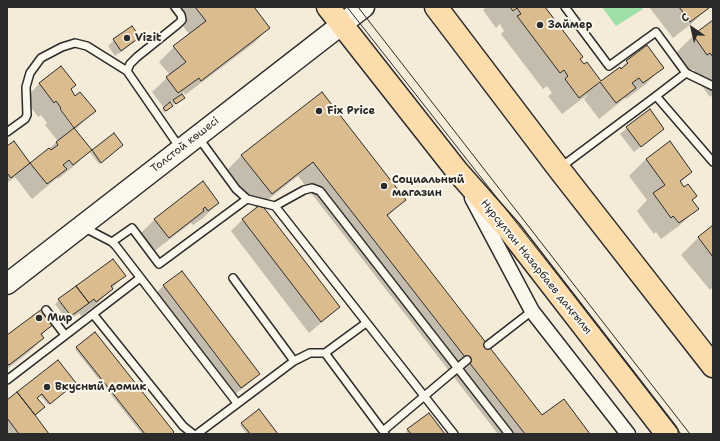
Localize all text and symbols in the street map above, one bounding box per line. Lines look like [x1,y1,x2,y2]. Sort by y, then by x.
north arrow [672,8,712,48]
text: С [678,10,692,26]
place label: Займер [548,18,592,32]
marker: Займер [535,20,545,30]
place label: Vizit [135,31,161,45]
marker: Vizit [122,33,132,43]
place label: Fix Price [327,104,375,118]
marker: Fix Price [314,106,324,116]
street label: Толстой көшесі [148,114,222,176]
place label: Социальный магазин [392,173,464,199]
marker: Социальный магазин [379,181,389,191]
street label: Нұрсұлтан Назарбаев даңғылы [477,197,595,337]
place label: Мир [47,311,72,325]
marker: Мир [34,313,44,323]
place label: Вкусный домик [55,380,146,394]
marker: Вкусный домик [42,382,52,392]

